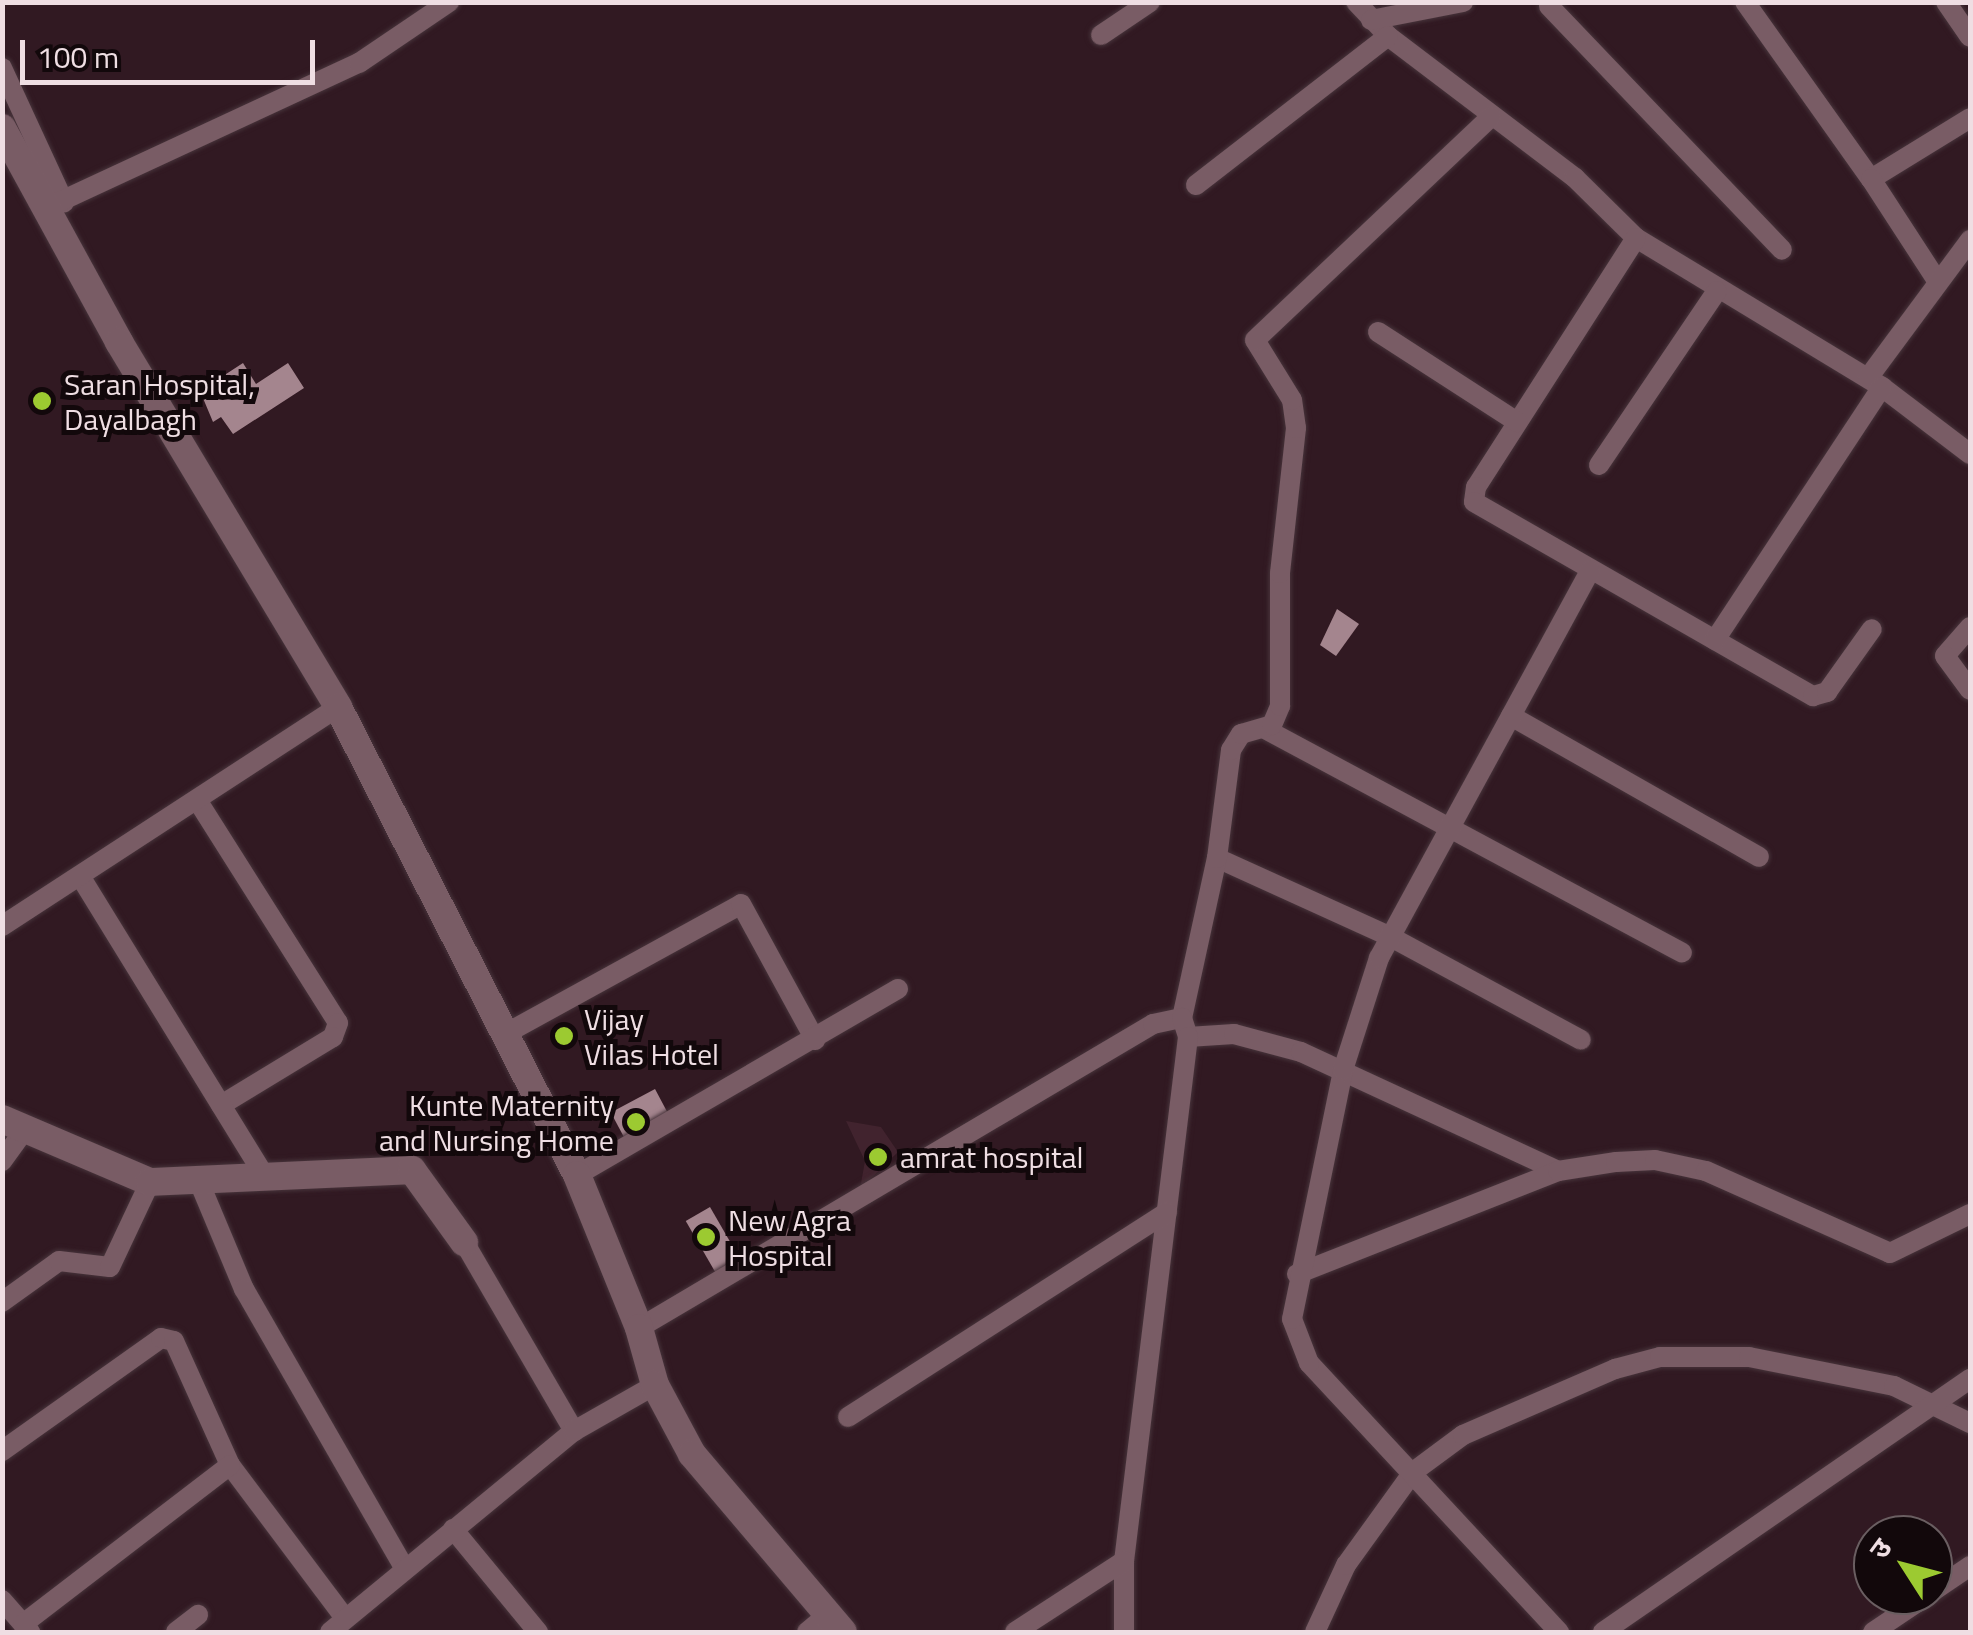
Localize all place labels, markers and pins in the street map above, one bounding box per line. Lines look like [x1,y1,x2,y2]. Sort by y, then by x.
place label: Saran Hospital, Dayalbagh [64,366,255,436]
marker: Saran Hospital, Dayalbagh [29,388,55,414]
place label: Vijay Vilas Hotel [584,1001,719,1072]
marker: Vijay Vilas Hotel [553,1025,575,1047]
place label: Kunte Maternity and Nursing Home [379,1087,614,1158]
marker: Kunte Maternity and Nursing Home [623,1109,649,1135]
place label: amrat hospital [900,1139,1083,1175]
marker: amrat hospital [865,1144,891,1170]
place label: New Agra Hospital [728,1202,851,1272]
marker: New Agra Hospital [693,1224,719,1250]

